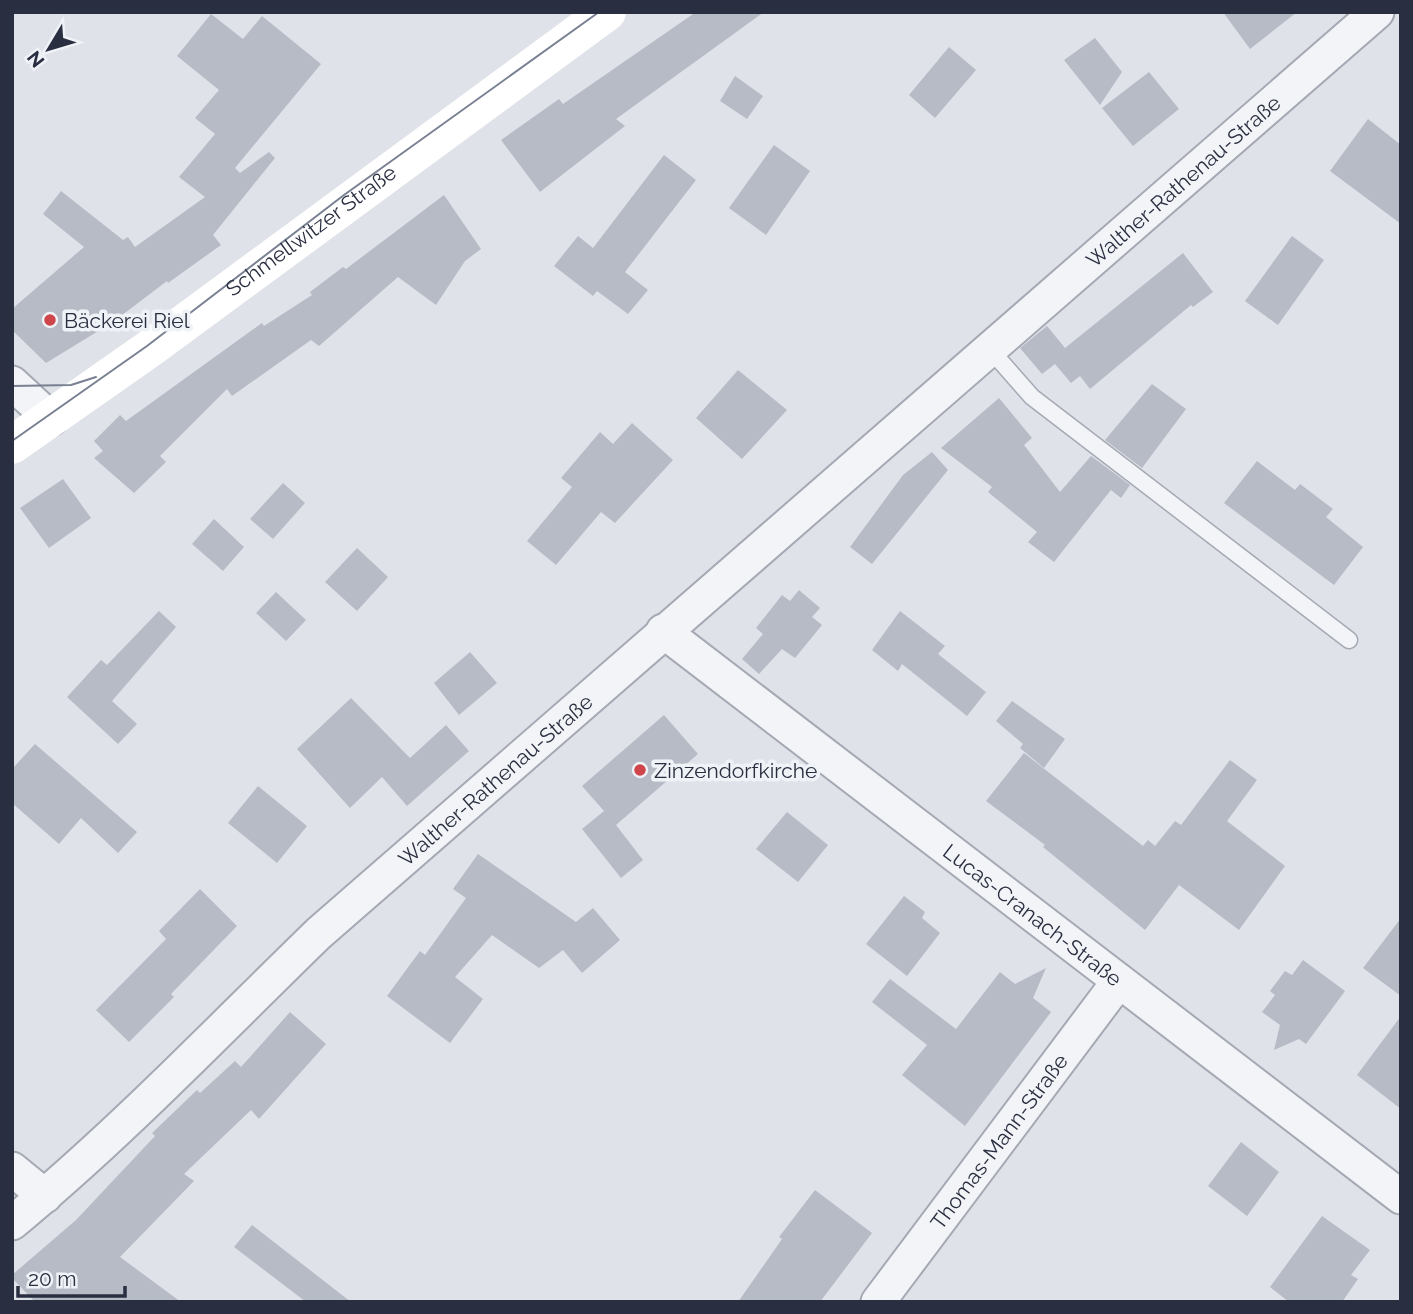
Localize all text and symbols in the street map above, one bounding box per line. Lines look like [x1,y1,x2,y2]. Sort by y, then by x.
north arrow [14,14,84,84]
text: N [22,47,49,72]
street label: Walther-Rathenau-Straße [1081,90,1285,272]
street label: Schmellwitzer Straße [221,159,401,301]
place label: Bäckerei Riel [64,308,190,333]
marker: Bäckerei Riel [42,312,58,328]
street label: Walther-Rathenau-Straße [393,688,597,871]
place label: Zinzendorfkirche [654,758,817,783]
marker: Zinzendorfkirche [632,762,648,778]
street label: Lucas-Cranach-Straße [938,838,1127,991]
street label: Thomas-Mann-Straße [925,1049,1073,1234]
scale bar [18,1254,124,1298]
text: 20 m [28,1266,76,1291]

